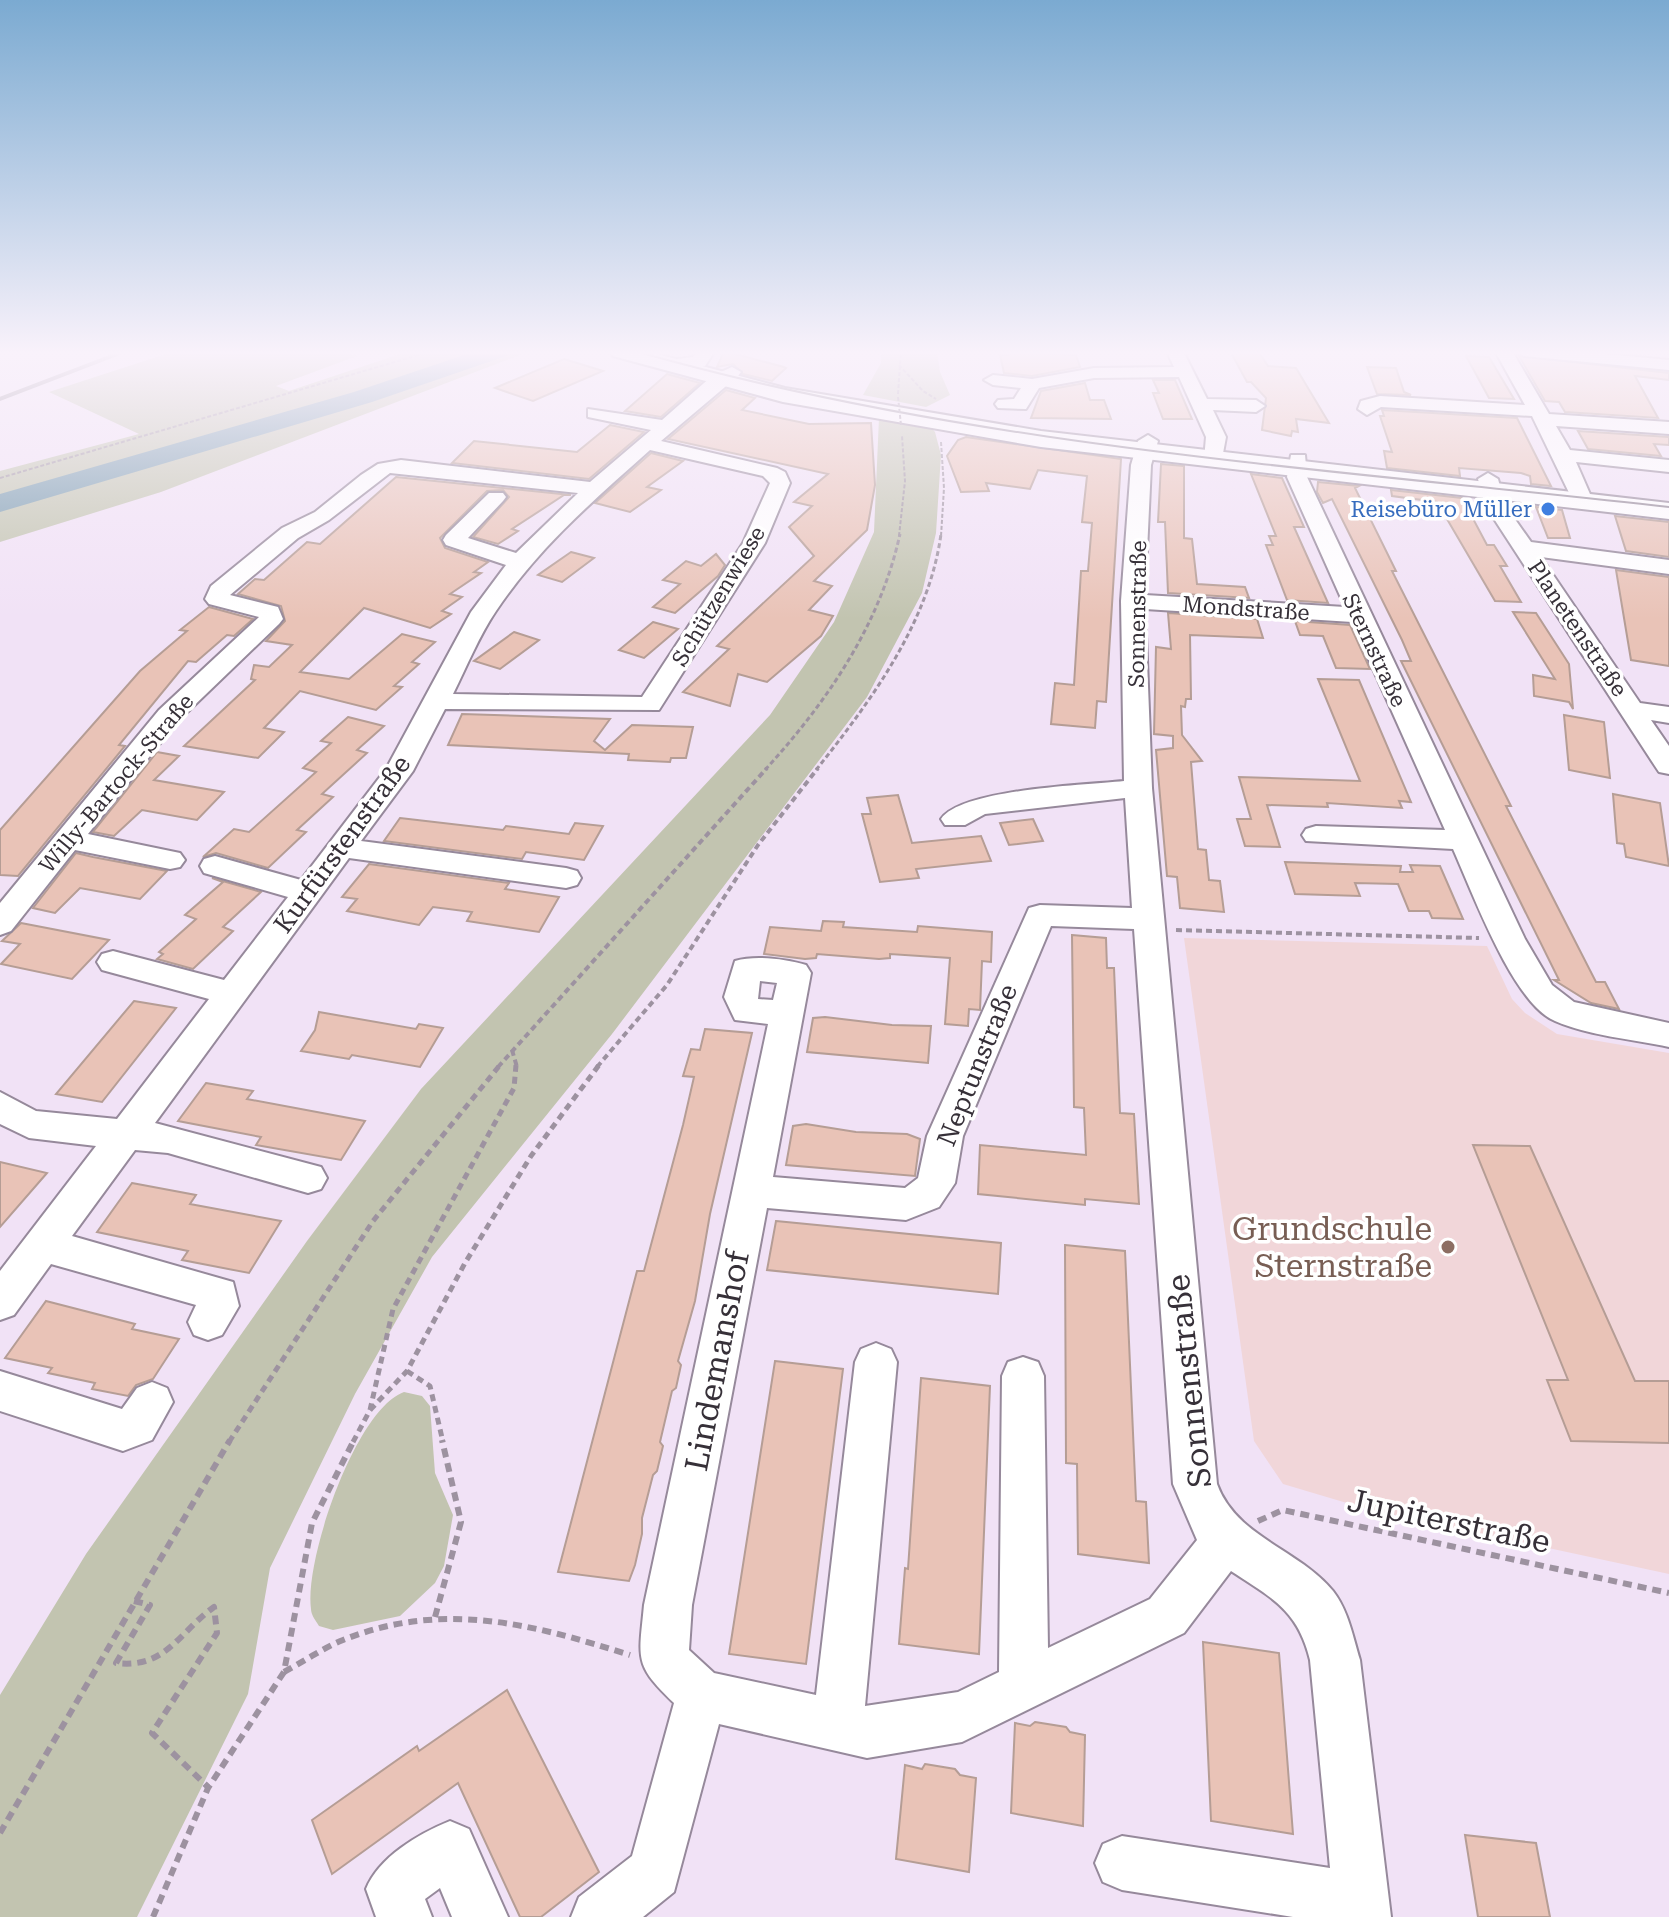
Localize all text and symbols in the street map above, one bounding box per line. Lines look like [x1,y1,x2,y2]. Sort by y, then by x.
place label: Reisebüro Müller [1351,497,1532,522]
marker: Reisebüro Müller [1539,500,1557,518]
street label: Schützenwiese [667,522,770,671]
street label: Sonnenstraße [1124,540,1151,688]
street label: Planetenstraße [1523,556,1632,701]
street label: Sternstraße [1337,590,1412,711]
street label: Mondstraße [1181,592,1311,625]
street label: Willy-Bartock-Straße [34,689,199,878]
street label: Kurfürstenstraße [268,749,416,939]
street label: Neptunstraße [931,980,1023,1150]
place label: Grundschule Sternstraße [1232,1210,1432,1285]
marker: Grundschule Sternstraße [1439,1238,1457,1256]
street label: Lindemanshof [677,1246,757,1474]
street label: Sonnenstraße [1159,1272,1219,1490]
street label: Jupiterstraße [1344,1481,1554,1561]

